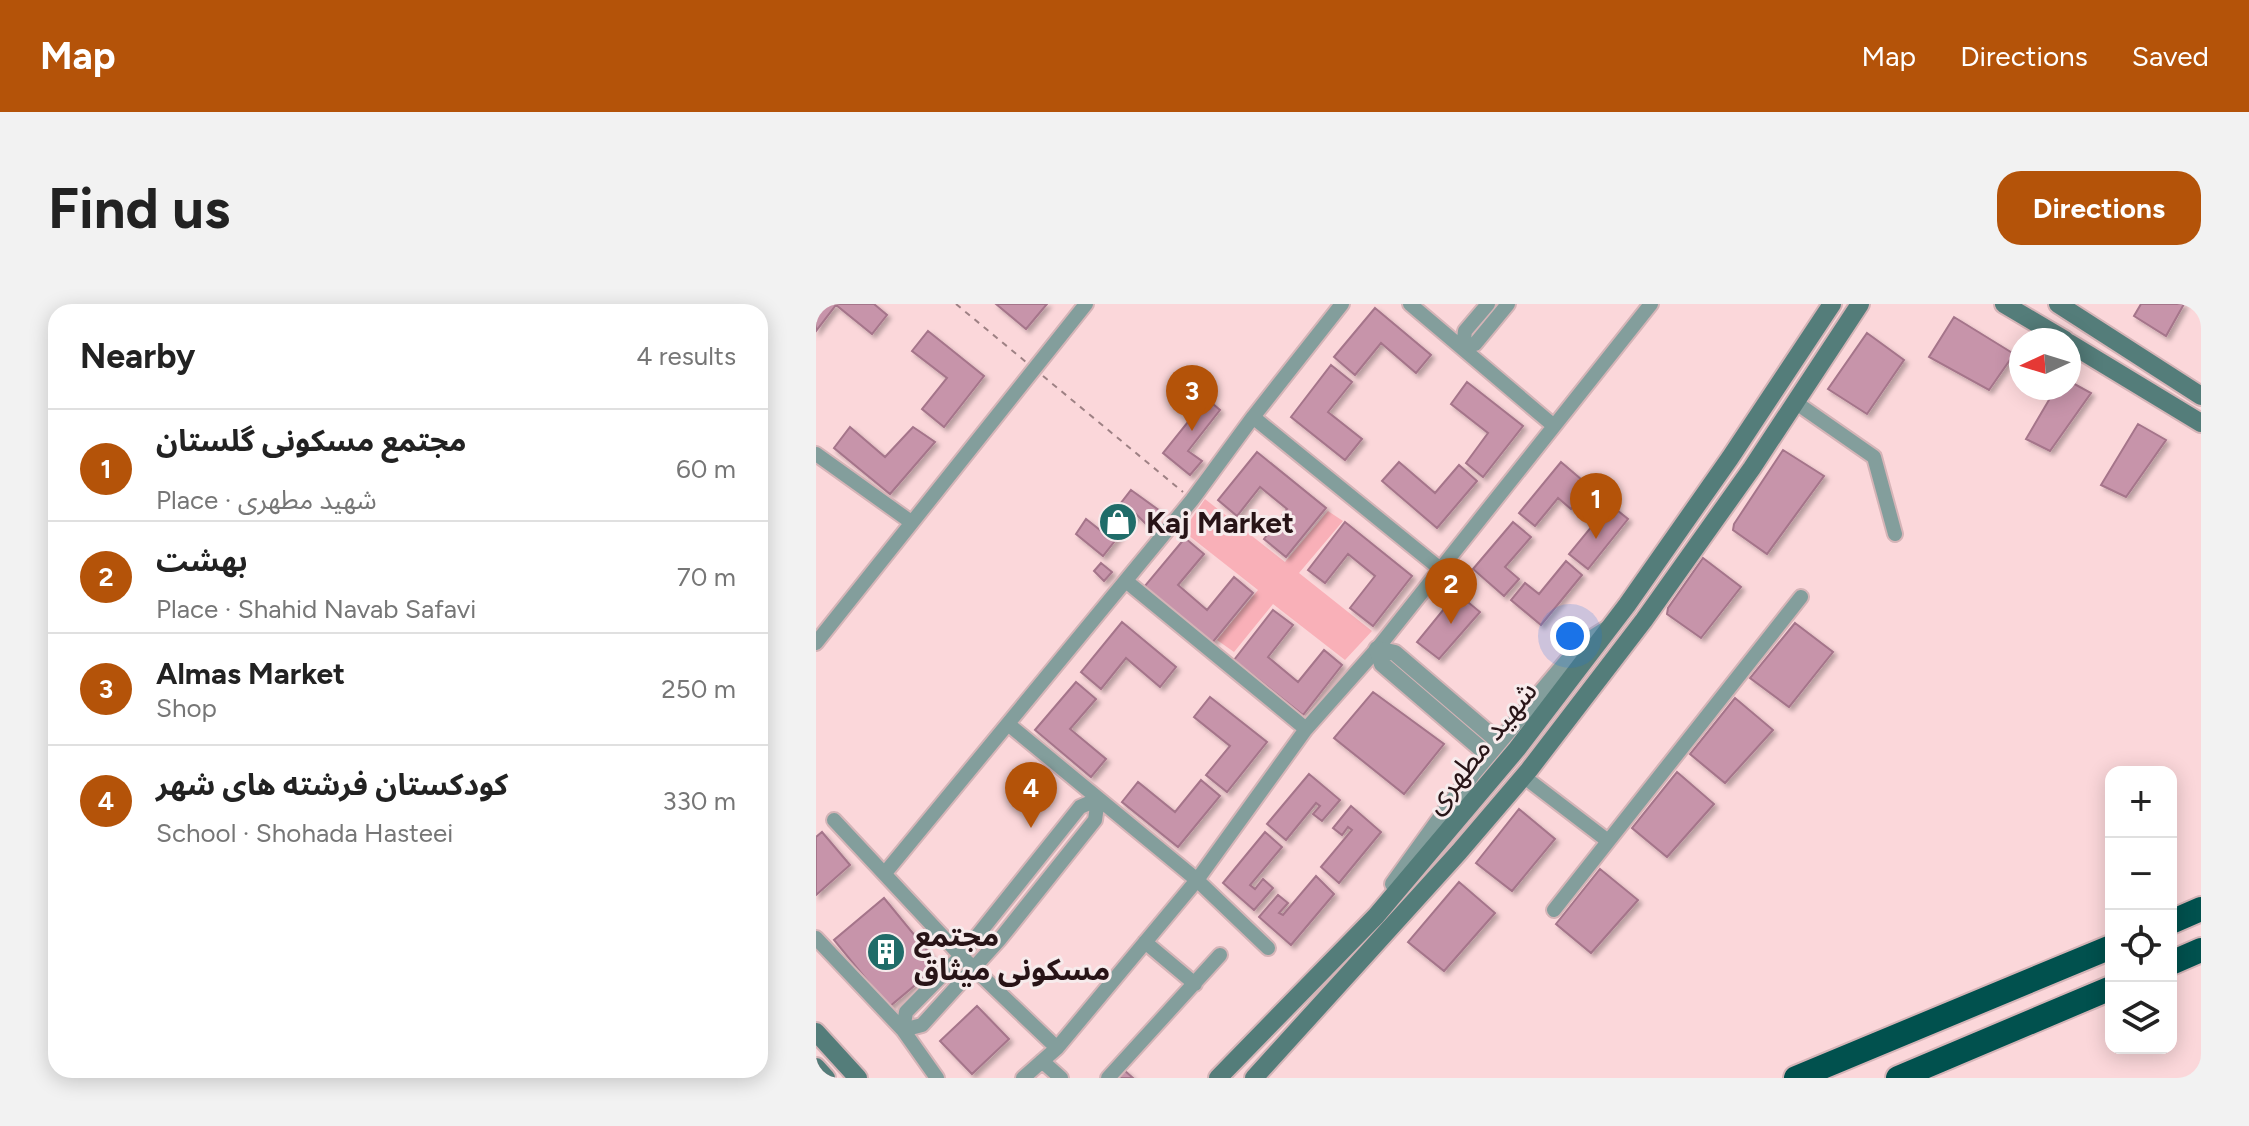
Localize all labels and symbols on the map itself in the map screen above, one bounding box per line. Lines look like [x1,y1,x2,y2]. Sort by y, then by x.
north arrow [2009,328,2081,400]
pin: 3 [1166,365,1218,431]
pin: 1 [1570,473,1622,539]
shop icon: Kaj Market [1097,501,1139,543]
place label: Kaj Market [1146,504,1294,541]
pin: 2 [1425,558,1477,624]
your location [1550,616,1590,656]
street label: شهید مطهری [1415,673,1545,821]
pin: 4 [1005,762,1057,828]
place label: مجتمع مسکونی میثاق [914,917,1110,988]
building icon: مجتمع مسکونی میثاق [865,931,907,973]

